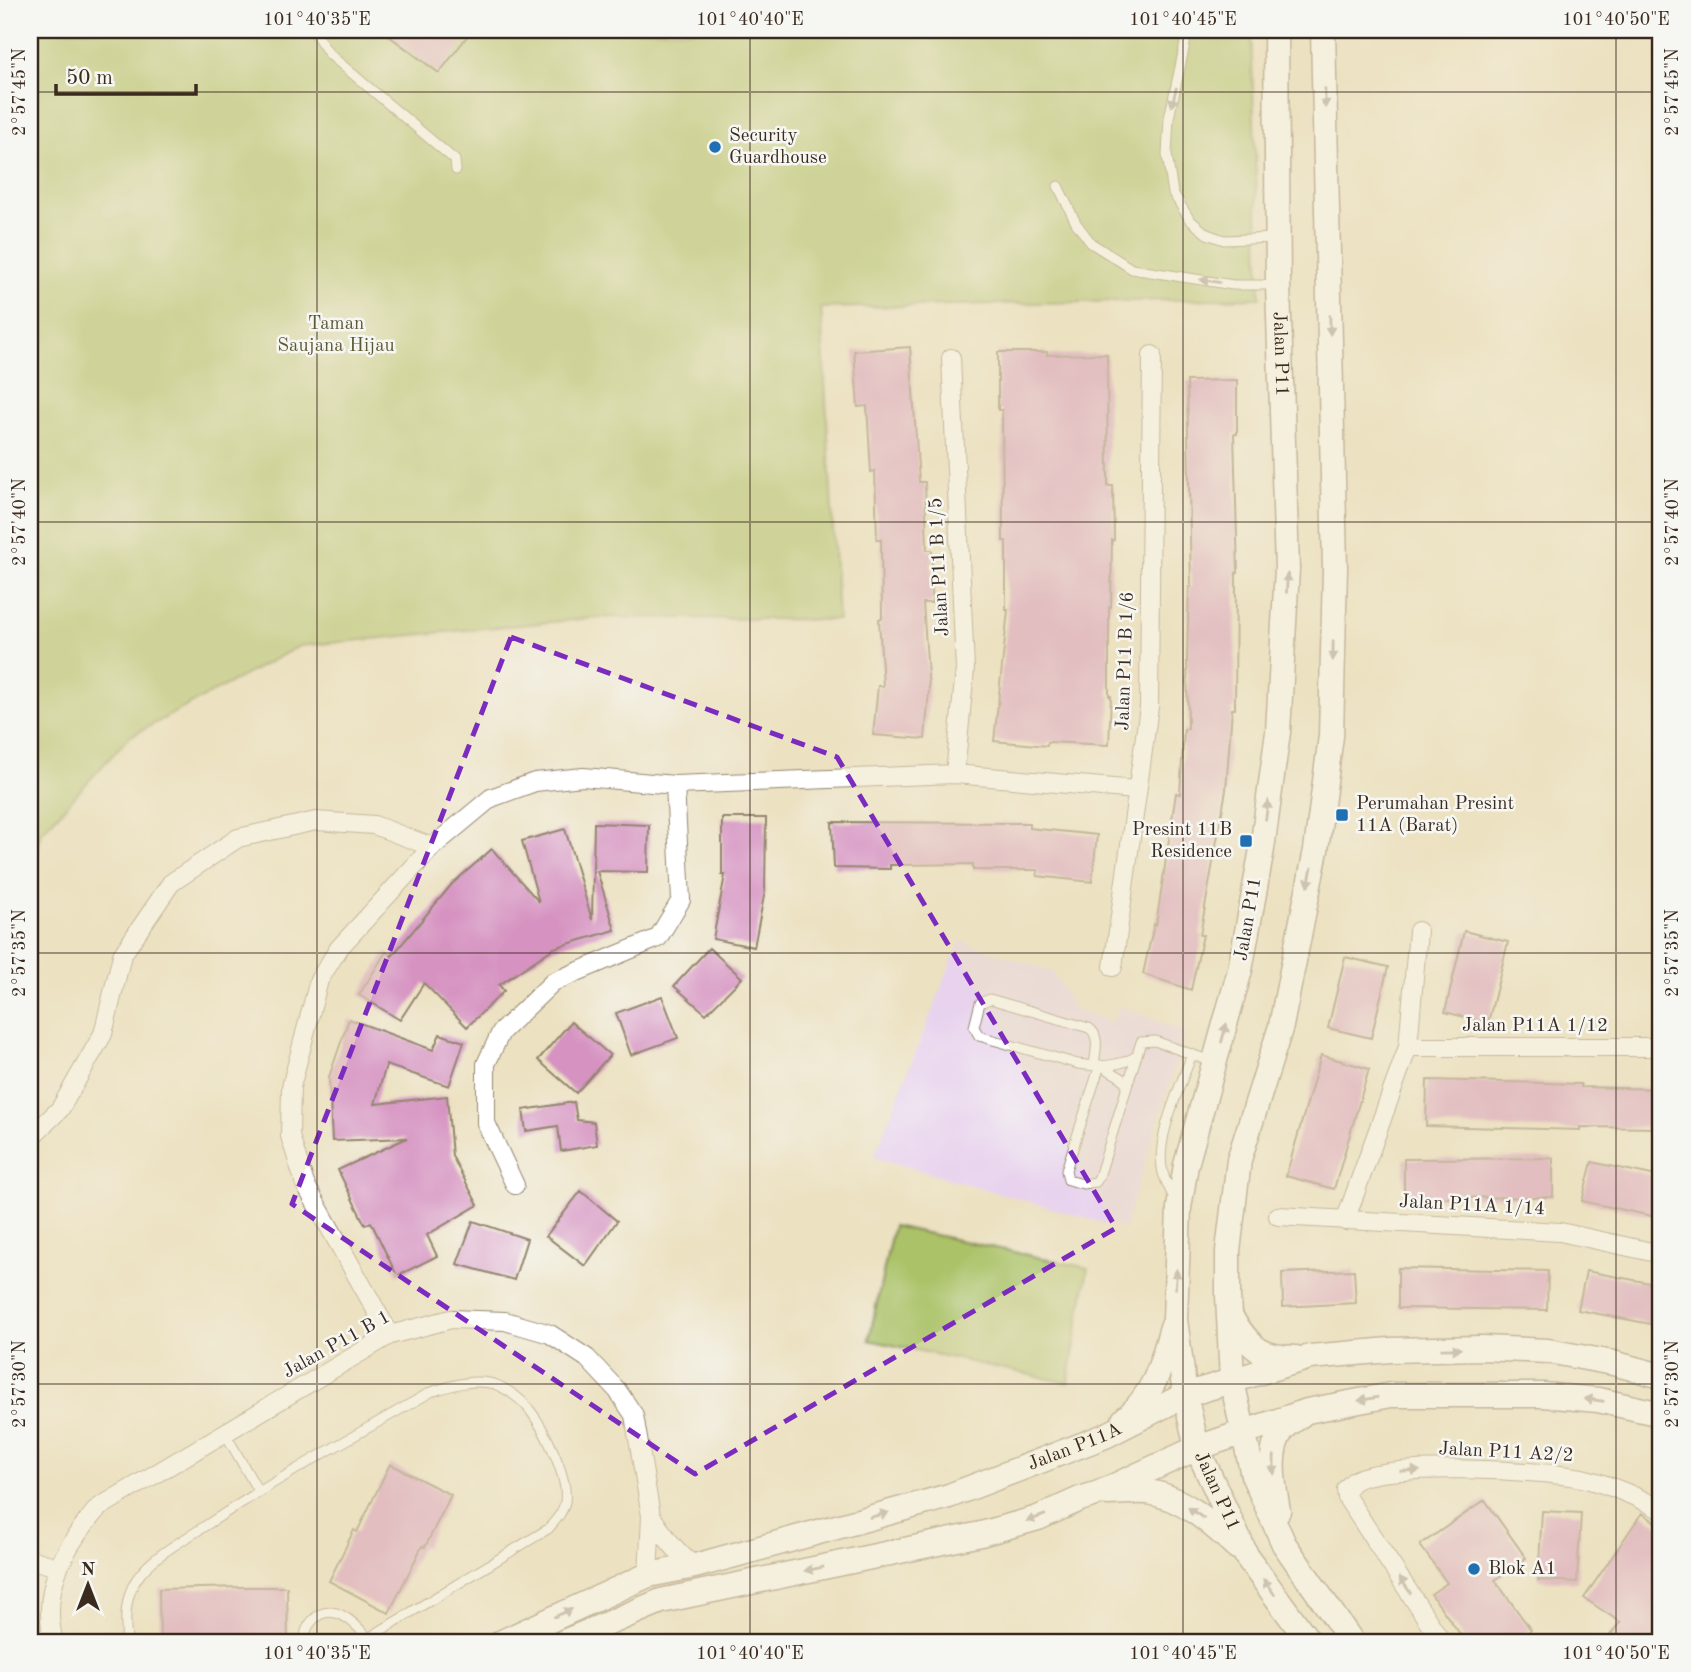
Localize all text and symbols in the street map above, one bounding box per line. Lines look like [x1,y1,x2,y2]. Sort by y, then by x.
text: 101°40'35"E [263,11,371,29]
text: 101°40'40"E [696,11,804,29]
text: 101°40'45"E [1129,11,1237,29]
text: 101°40'50"E [1562,11,1670,29]
text: 2°57'45"N [11,48,29,136]
text: 2°57'45"N [1664,48,1682,136]
scale bar [56,52,196,96]
text: 50 m [66,68,113,89]
one-way arrow [1168,86,1179,108]
one-way arrow [1319,87,1331,109]
place label: Security Guardhouse [729,127,827,168]
marker: Security Guardhouse [707,139,723,155]
one-way arrow [1199,275,1221,286]
street label: Jalan P11 [1269,311,1291,397]
park label: Taman Saujana Hijau [277,315,395,356]
one-way arrow [1324,315,1335,337]
text: 2°57'40"N [11,478,29,566]
text: 2°57'40"N [1664,478,1682,566]
street label: Jalan P11 B 1/5 [927,497,953,637]
one-way arrow [1281,572,1292,594]
street label: Jalan P11 B 1/6 [1114,591,1138,731]
one-way arrow [1327,640,1338,662]
place label: Perumahan Presint 11A (Barat) [1356,795,1514,836]
one-way arrow [1262,798,1273,820]
marker: Perumahan Presint 11A (Barat) [1334,807,1350,823]
place label: Presint 11B Residence [1132,821,1232,862]
marker: Presint 11B Residence [1238,833,1254,849]
one-way arrow [1305,866,1316,888]
street label: Jalan P11 [1232,876,1266,962]
text: 2°57'35"N [11,909,29,997]
text: 2°57'35"N [1664,909,1682,997]
street label: Jalan P11A 1/12 [1462,1017,1608,1036]
one-way arrow [1219,1022,1229,1043]
street label: Jalan P11A 1/14 [1399,1193,1545,1219]
one-way arrow [1170,1268,1181,1290]
street label: Jalan P11 B 1 [280,1308,394,1382]
text: 2°57'30"N [11,1340,29,1428]
text: 2°57'30"N [1664,1340,1682,1428]
one-way arrow [1441,1343,1463,1355]
one-way arrow [1357,1394,1379,1405]
one-way arrow [1583,1395,1605,1406]
street label: Jalan P11A [1025,1419,1125,1474]
street label: Jalan P11 A2/2 [1438,1440,1574,1466]
street label: Jalan P11 [1191,1449,1243,1534]
one-way arrow [1268,1454,1280,1476]
one-way arrow [1399,1465,1421,1477]
one-way arrow [1187,1506,1205,1520]
one-way arrow [869,1510,890,1520]
one-way arrow [1025,1513,1046,1524]
north arrow [52,1550,122,1620]
place label: Blok A1 [1488,1560,1556,1579]
text: N [81,1561,96,1580]
marker: Blok A1 [1466,1561,1482,1577]
one-way arrow [803,1563,825,1574]
one-way arrow [1398,1576,1411,1595]
one-way arrow [1263,1578,1277,1596]
one-way arrow [553,1607,574,1618]
text: 101°40'35"E [263,1645,371,1663]
text: 101°40'40"E [696,1645,804,1663]
text: 101°40'45"E [1129,1645,1237,1663]
text: 101°40'50"E [1562,1645,1670,1663]

